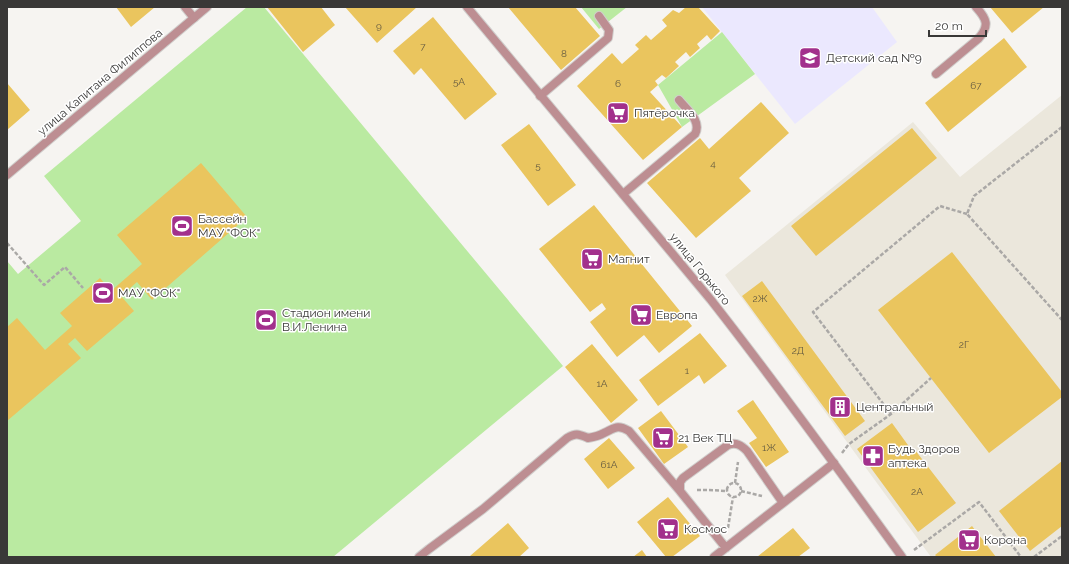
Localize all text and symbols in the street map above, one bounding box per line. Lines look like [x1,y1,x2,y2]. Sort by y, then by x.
scale bar [929,12,986,38]
text: 20 m [935,19,963,33]
house number: 9 [376,20,382,31]
street label: улица Капитана Филиппова [35,26,165,138]
house number: 7 [420,41,426,52]
school or university icon: Детский сад №9 [797,45,823,71]
house number: 8 [561,48,567,59]
place label: Детский сад №9 [826,51,922,65]
house number: 5А [453,76,465,87]
house number: 6 [615,78,621,89]
house number: 67 [970,80,982,91]
supermarket icon: Пятёрочка [605,100,631,126]
place label: Пятёрочка [634,106,695,120]
house number: 4 [710,158,716,169]
house number: 5 [535,160,541,171]
place label: Бассейн МАУ "ФОК" [198,212,260,240]
sports icon: Бассейн МАУ "ФОК" [169,213,195,239]
street label: улица Горького [667,230,733,308]
supermarket icon: Магнит [579,246,605,272]
place label: Магнит [608,252,650,266]
sports icon: МАУ "ФОК" [90,280,116,306]
place label: МАУ "ФОК" [118,286,180,300]
house number: 2Ж [752,293,768,304]
supermarket icon: Европа [628,302,654,328]
place label: Стадион имени В.И.Ленина [282,306,370,334]
sports icon: Стадион имени В.И.Ленина [253,307,279,333]
place label: Европа [656,308,698,322]
house number: 2Г [959,339,969,350]
house number: 2Д [792,345,805,356]
house number: 1 [685,365,690,376]
house number: 1А [596,378,608,389]
building icon: Центральный [827,394,853,420]
place label: Центральный [856,400,933,414]
supermarket icon: 21 Век ТЦ [650,425,676,451]
place label: 21 Век ТЦ [678,431,733,445]
house number: 1Ж [762,442,776,453]
place label: Будь Здоров аптека [888,442,960,470]
pharmacy icon: Будь Здоров аптека [860,443,886,469]
house number: 61А [600,459,618,470]
house number: 2А [911,486,923,497]
supermarket icon: Космос [655,516,681,542]
place label: Космос [684,522,728,536]
supermarket icon: Корона [956,527,982,553]
place label: Корона [984,533,1026,547]

